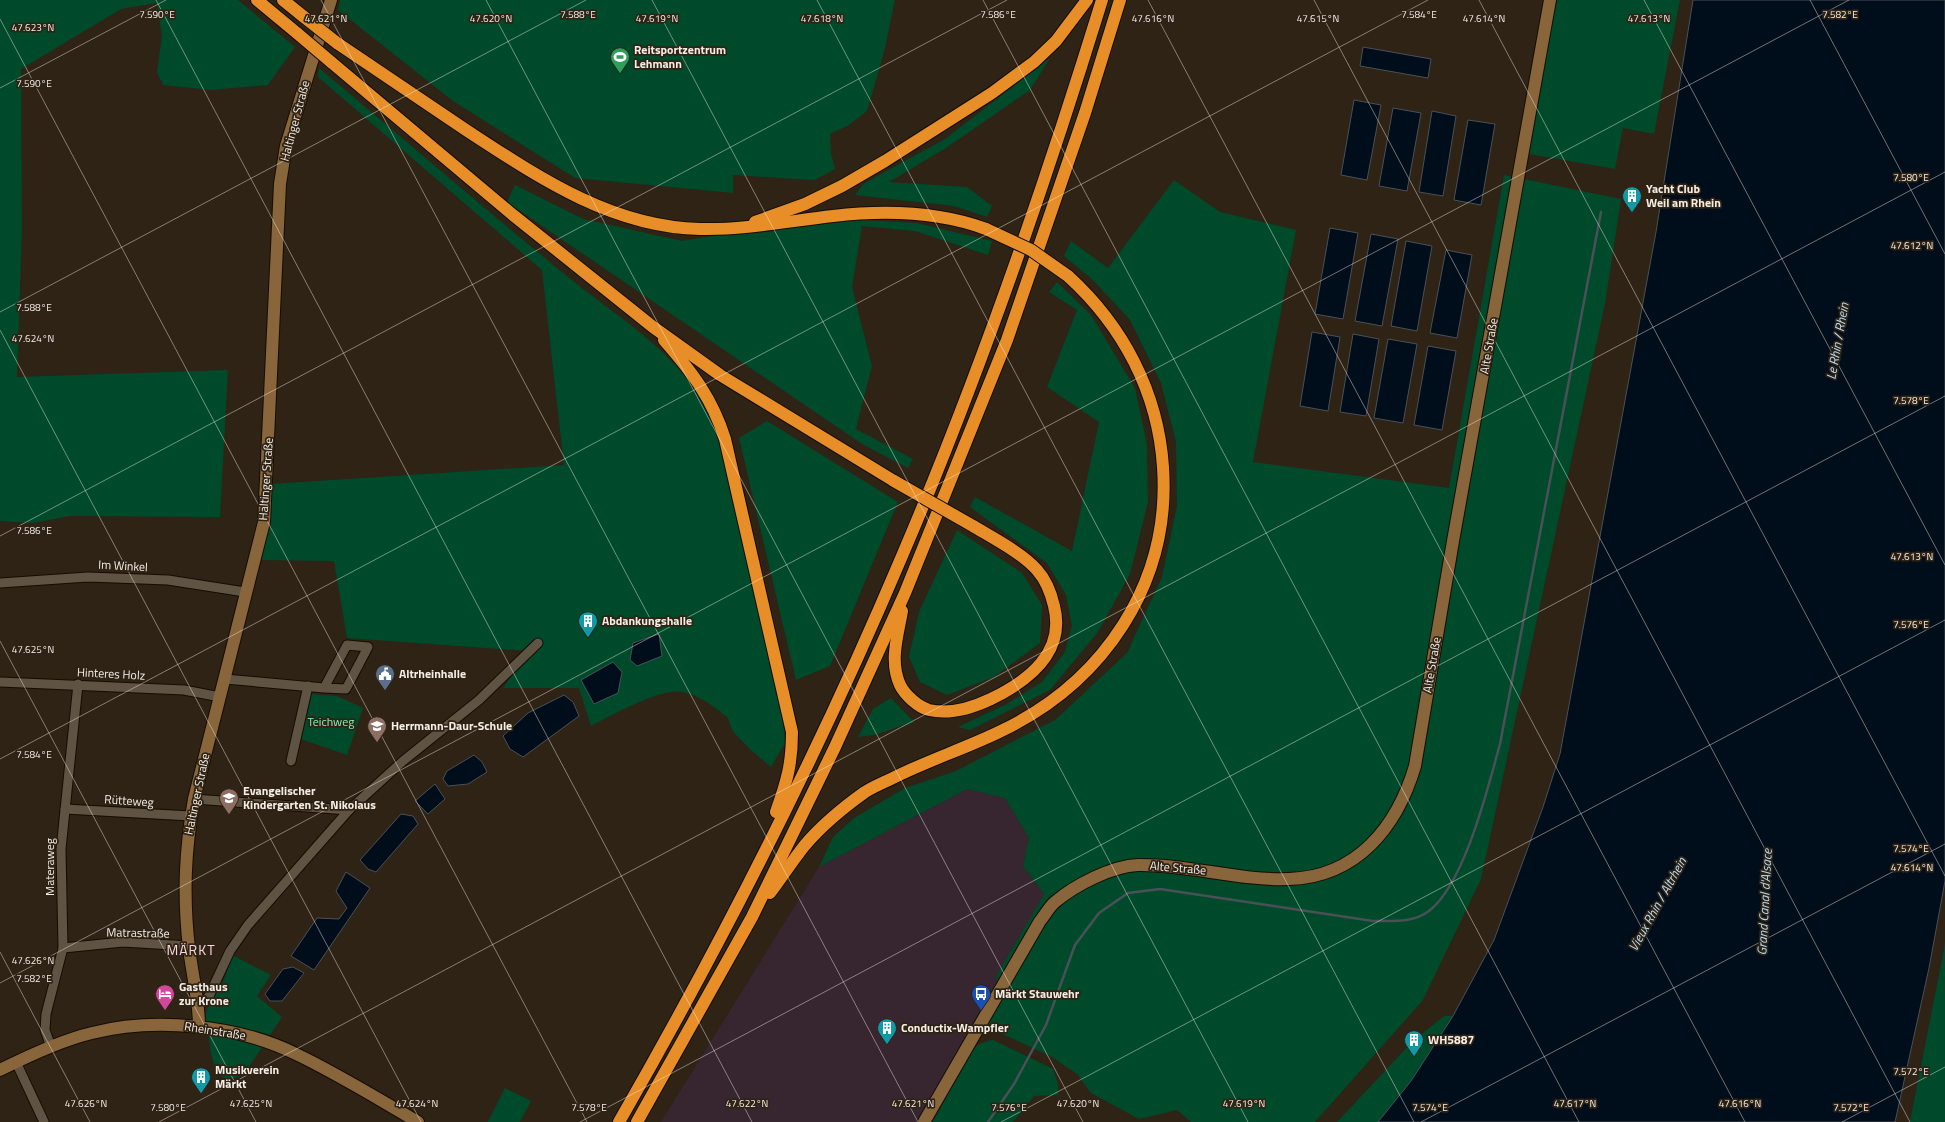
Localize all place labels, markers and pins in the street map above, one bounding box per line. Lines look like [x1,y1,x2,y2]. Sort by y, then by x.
place label: Reitsportzentrum Lehmann [634,40,726,73]
sports icon: Reitsportzentrum Lehmann [609,46,631,74]
place label: Yacht Club Weil am Rhein [1646,179,1721,212]
building icon: Yacht Club Weil am Rhein [1621,185,1643,213]
building icon: Abdankungshalle [577,610,599,638]
place label: Abdankungshalle [602,611,692,630]
public building icon: Altrheinhalle [374,663,396,691]
place label: Altrheinhalle [399,664,466,683]
school or university icon: Herrmann-Daur-Schule [366,715,388,743]
place label: Herrmann-Daur-Schule [391,716,512,735]
place label: Evangelischer Kindergarten St. Nikolaus [243,781,376,814]
school or university icon: Evangelischer Kindergarten St. Nikolaus [218,787,240,815]
place label: Gasthaus zur Krone [179,977,229,1010]
hotel icon: Gasthaus zur Krone [154,983,176,1011]
bus stop icon: Märkt Stauwehr [970,983,992,1011]
place label: Märkt Stauwehr [995,984,1080,1003]
building icon: Conductix-Wampfler [876,1017,898,1045]
place label: Conductix-Wampfler [901,1018,1009,1037]
building icon: WH5887 [1403,1029,1425,1057]
place label: WH5887 [1428,1030,1474,1049]
place label: Musikverein Märkt [215,1060,279,1093]
building icon: Musikverein Märkt [190,1066,212,1094]

